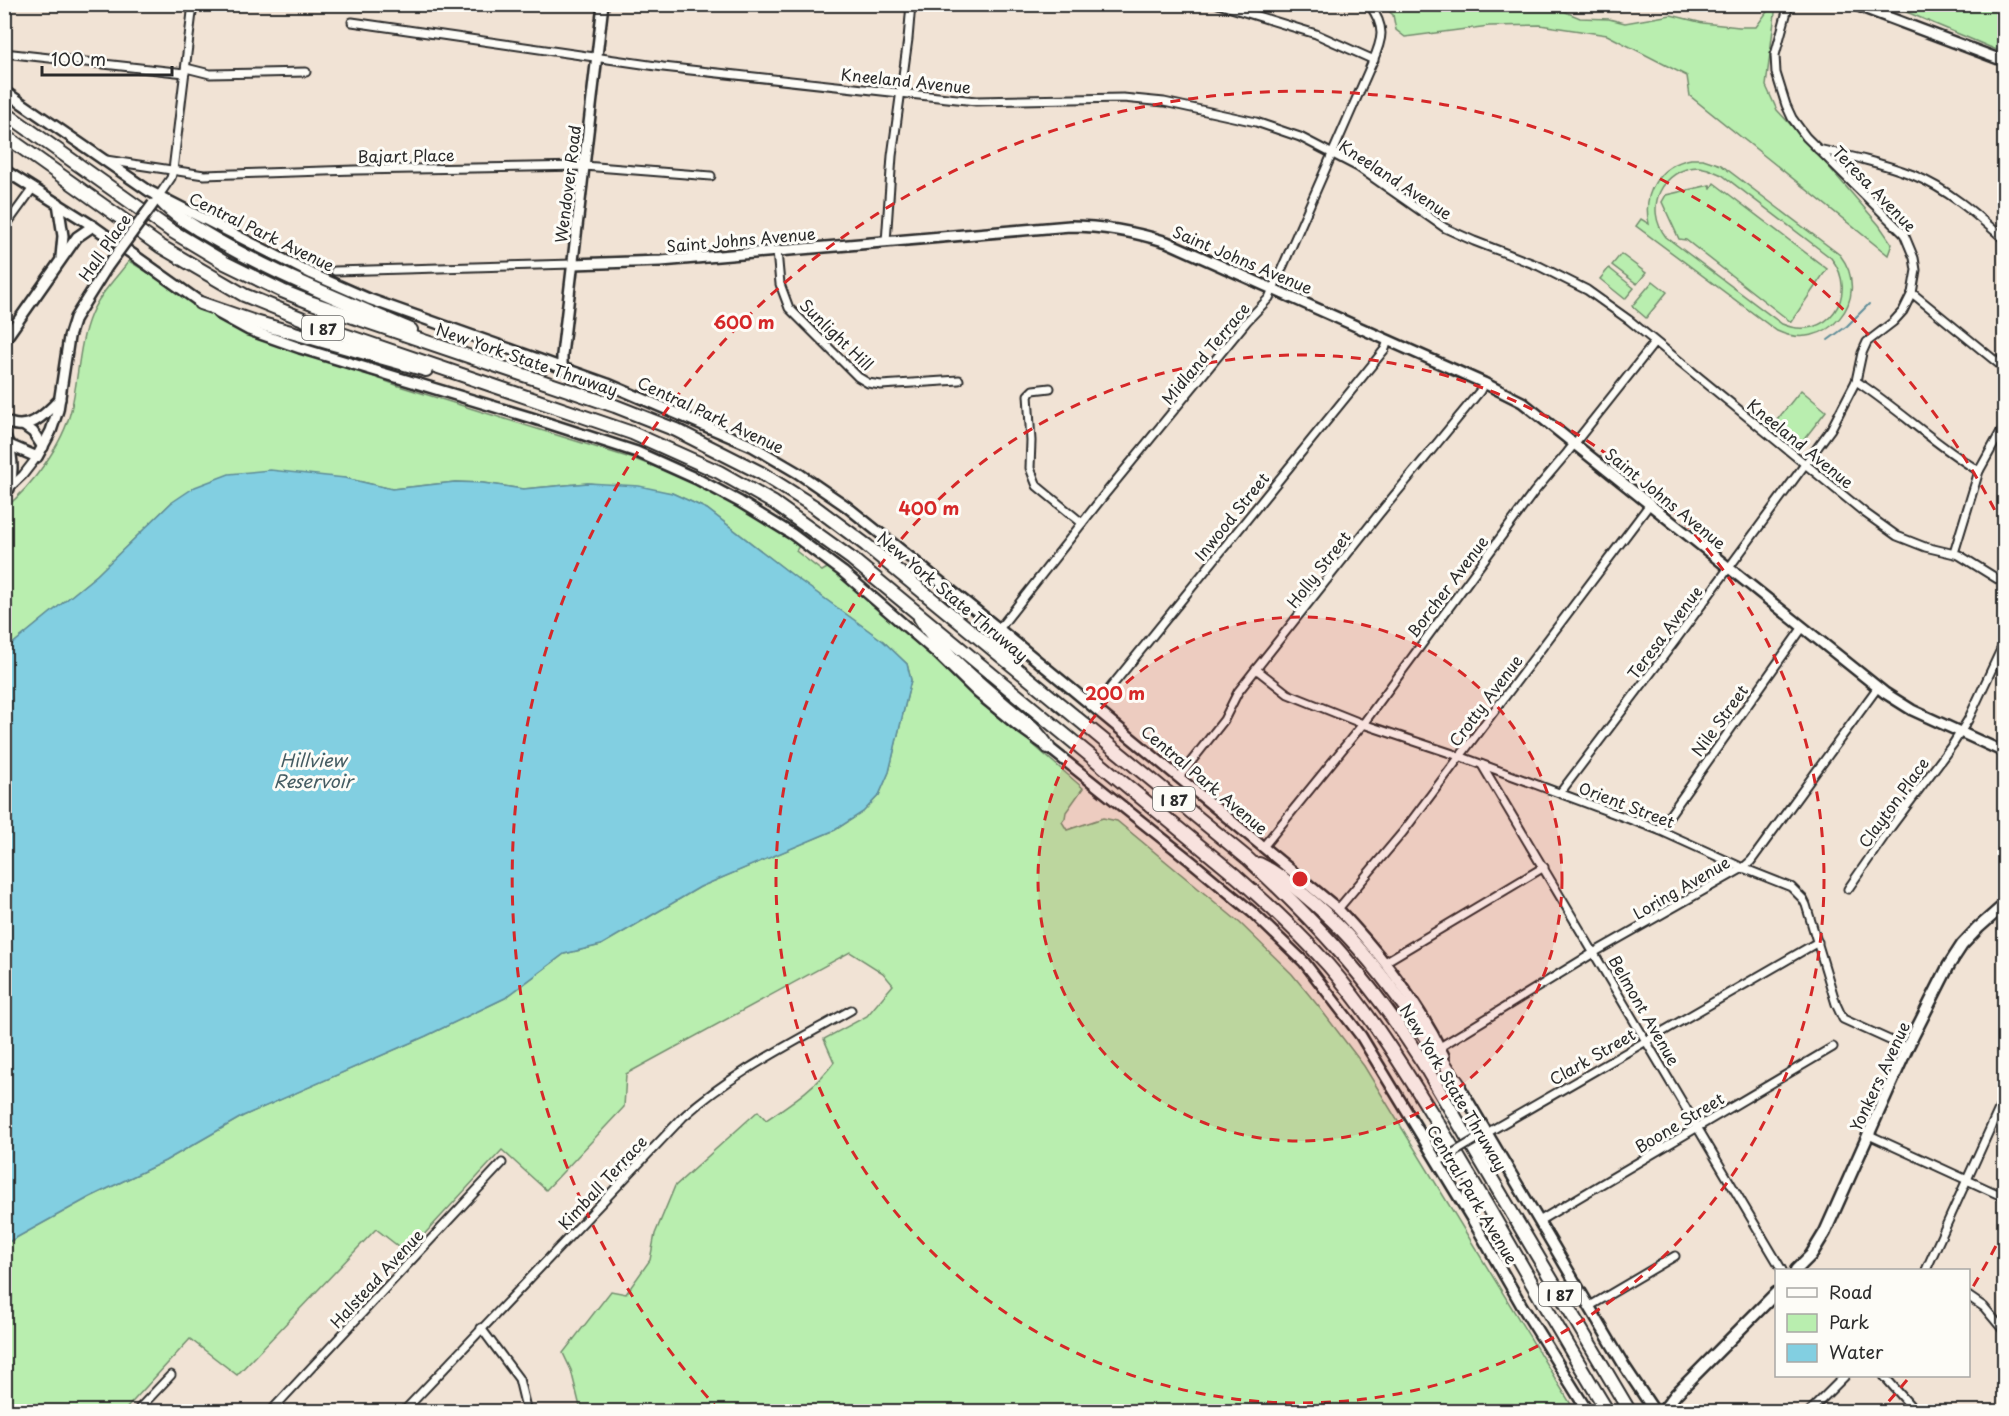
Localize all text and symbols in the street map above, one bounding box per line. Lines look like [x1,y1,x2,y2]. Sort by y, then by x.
scale bar [42,39,172,77]
text: 100 m [51,45,106,72]
street label: Kneeland Avenue [840,61,972,99]
street label: Wendover Road [548,124,586,244]
street label: Kneeland Avenue [1335,133,1458,225]
street label: Teresa Avenue [1828,140,1922,237]
street label: Bajart Place [357,142,455,168]
street label: Central Park Avenue [185,185,339,277]
street label: Hall Place [72,208,136,286]
street label: Saint Johns Avenue [1169,219,1317,299]
street label: Saint Johns Avenue [665,221,817,257]
street label: Sunlight Hill [795,293,879,375]
street label: Midland Terrace [1155,297,1255,409]
text: 600 m [713,308,775,335]
road number: I 87 [302,316,344,340]
street label: New York State Thruway [433,317,621,401]
street label: Central Park Avenue [634,370,788,459]
street label: Kneeland Avenue [1743,393,1859,494]
street label: Saint Johns Avenue [1600,442,1732,554]
street label: Inwood Street [1188,466,1274,565]
text: 400 m [899,494,959,521]
street label: New York State Thruway [872,525,1034,667]
street label: Holly Street [1280,525,1356,613]
street label: Borcher Avenue [1401,530,1494,642]
street label: Teresa Avenue [1621,580,1707,684]
street label: Crotty Avenue [1442,649,1528,751]
text: 200 m [1085,679,1145,706]
street label: Nile Street [1685,679,1753,761]
street label: Central Park Avenue [1136,719,1274,840]
water label: Hillview Reservoir [273,746,355,794]
street label: Clayton Place [1852,752,1934,852]
street label: Orient Street [1575,775,1679,833]
road number: I 87 [1153,787,1195,811]
street label: Loring Avenue [1628,849,1734,924]
centre of rings [1290,869,1310,889]
street label: Belmont Avenue [1604,951,1686,1070]
street label: New York State Thruway [1395,999,1513,1175]
street label: Yonkers Avenue [1843,1017,1915,1135]
street label: Clark Street [1545,1021,1640,1090]
street label: Boone Street [1630,1086,1729,1158]
street label: Central Park Avenue [1422,1120,1524,1269]
street label: Kimball Terrace [552,1130,652,1234]
street label: Halstead Avenue [324,1223,428,1333]
legend [1775,1269,1970,1377]
text: Road [1829,1278,1873,1305]
road number: I 87 [1539,1282,1581,1306]
text: Park [1829,1308,1869,1335]
text: Water [1829,1338,1884,1365]

